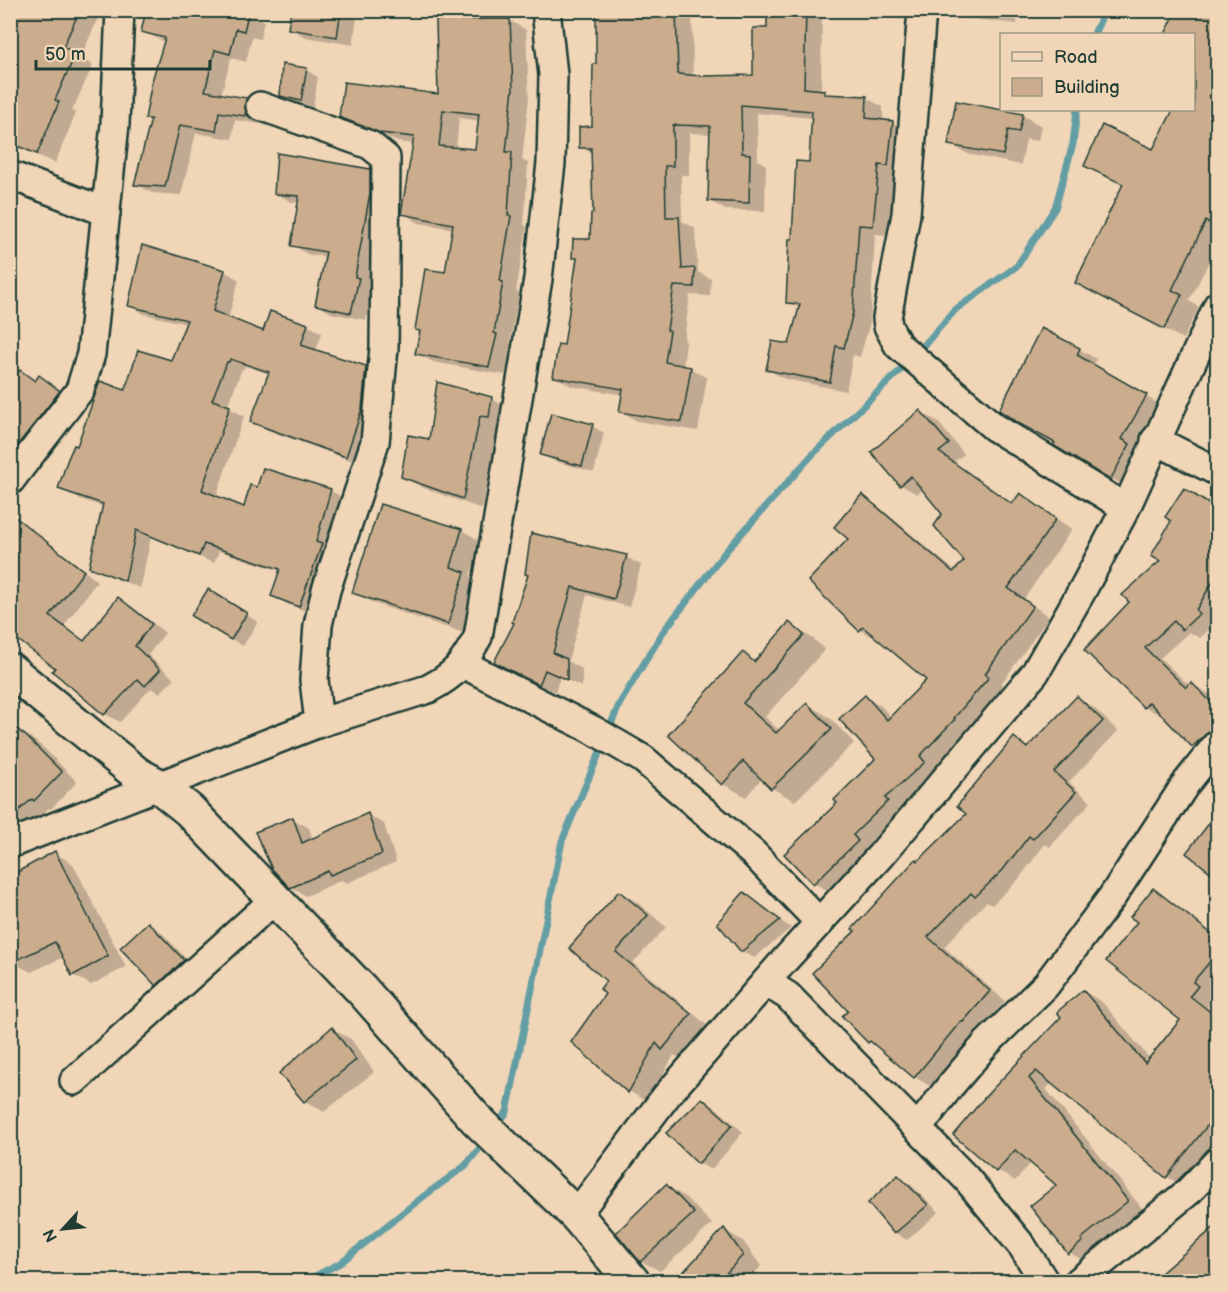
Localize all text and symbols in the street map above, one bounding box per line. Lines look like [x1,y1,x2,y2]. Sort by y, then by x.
scale bar [36,33,210,71]
legend [1000,33,1195,111]
text: 50 m [45,44,86,65]
text: Road [1054,47,1098,68]
text: Building [1054,77,1120,98]
north arrow [33,1199,93,1259]
text: N [40,1225,62,1245]

